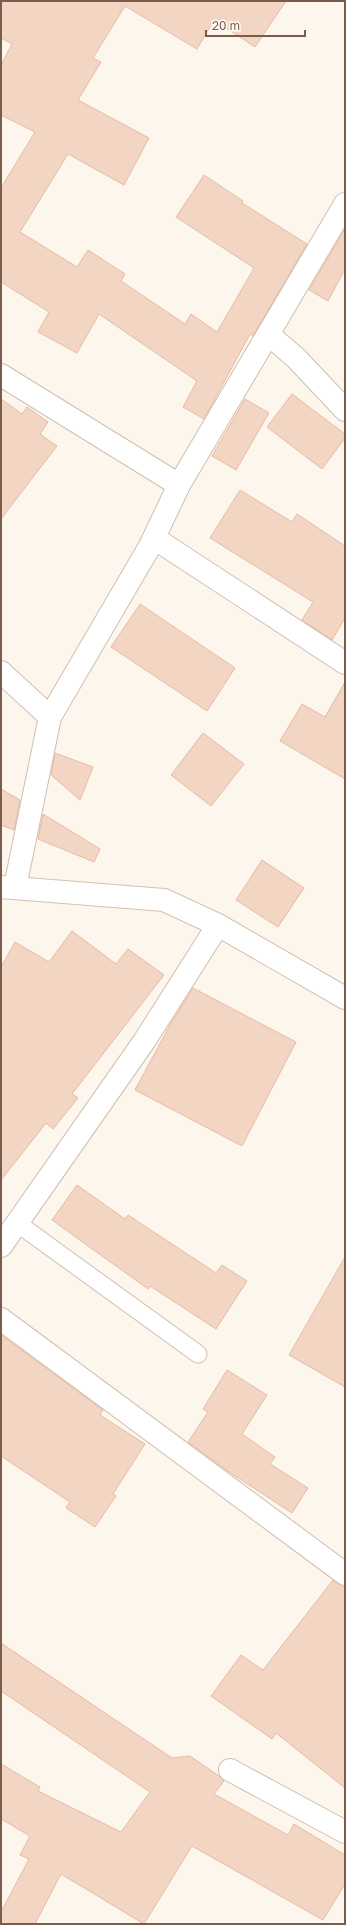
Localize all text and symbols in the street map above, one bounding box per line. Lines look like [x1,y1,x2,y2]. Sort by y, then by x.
scale bar [206,12,305,38]
text: 20 m [212,18,240,33]

